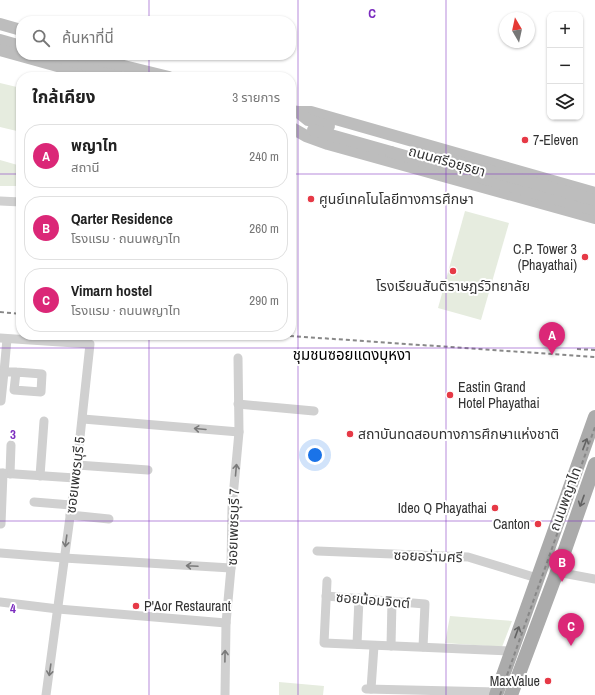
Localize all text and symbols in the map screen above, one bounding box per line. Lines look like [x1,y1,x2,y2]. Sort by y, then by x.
text: C [368,5,376,22]
north arrow [499,12,535,48]
map controls [547,12,583,120]
button: + [547,12,583,48]
search box [16,16,296,60]
icon: search [30,27,52,49]
text: ค้นหาที่นี่ [62,27,114,48]
button: − [547,48,583,84]
button: layers [547,84,583,120]
text: ใกล้เคียง [32,85,95,108]
text: 3 รายการ [232,89,280,106]
place label: 7-Eleven [533,131,578,149]
text: พญาไท [71,135,117,156]
marker: 7-Eleven [520,135,530,145]
street label: ถนนศรีอยุธยา [406,141,488,181]
text: A [42,148,50,165]
text: 240 m [249,148,279,165]
text: สถานี [71,159,100,176]
place label: ศูนย์เทคโนโลยีทางการศึกษา [319,190,474,208]
marker: ศูนย์เทคโนโลยีทางการศึกษา [306,194,316,204]
text: Qarter Residence [71,208,173,229]
text: B [42,220,50,237]
text: 260 m [249,220,279,237]
text: โรงแรม · ถนนพญาไท [71,230,180,247]
place label: C.P. Tower 3 (Phayathai) [513,240,577,274]
marker: C.P. Tower 3 (Phayathai) [580,252,590,262]
marker: โรงเรียนสันติราษฎร์วิทยาลัย [448,266,458,276]
place label: โรงเรียนสันติราษฎร์วิทยาลัย [376,277,530,295]
text: Vimarn hostel [71,280,152,301]
text: C [42,292,50,309]
text: 290 m [249,292,279,309]
text: โรงแรม · ถนนพญาไท [71,302,180,319]
pin: A [539,322,565,355]
district label: ชุมชนซอยแดงบุหงา [293,344,411,365]
place label: Eastin Grand Hotel Phayathai [458,378,540,412]
marker: Eastin Grand Hotel Phayathai [445,390,455,400]
one-way arrow [194,425,207,433]
place label: สถาบันทดสอบทางการศึกษาแห่งชาติ [358,425,559,443]
text: 3 [10,426,16,443]
marker: สถาบันทดสอบทางการศึกษาแห่งชาติ [345,429,355,439]
street label: ซอยเพชรบุรี 5 [61,436,89,514]
one-way arrow [582,438,590,450]
your location [305,445,325,465]
one-way arrow [232,464,239,477]
street label: ถนนพญาไท [545,465,585,533]
street label: ซอยเพชรบุรี 7 [223,488,243,566]
one-way arrow [577,494,585,506]
place label: Ideo Q Phayathai [398,499,487,517]
marker: Ideo Q Phayathai [490,503,500,513]
place label: Canton [493,515,530,533]
marker: Canton [533,519,543,529]
one-way arrow [62,534,70,547]
street label: ซอยอร่ามศรี [393,546,463,566]
pin: B [549,549,575,582]
one-way arrow [186,562,199,570]
street label: ซอยน้อมจิตต์ [335,588,411,612]
place label: P'Aor Restaurant [144,597,231,615]
text: 4 [10,600,16,617]
marker: P'Aor Restaurant [131,601,141,611]
pin: C [558,613,584,646]
one-way arrow [514,626,522,638]
one-way arrow [221,650,229,663]
one-way arrow [46,663,54,676]
place label: MaxValue [490,672,540,690]
marker: MaxValue [543,676,553,686]

